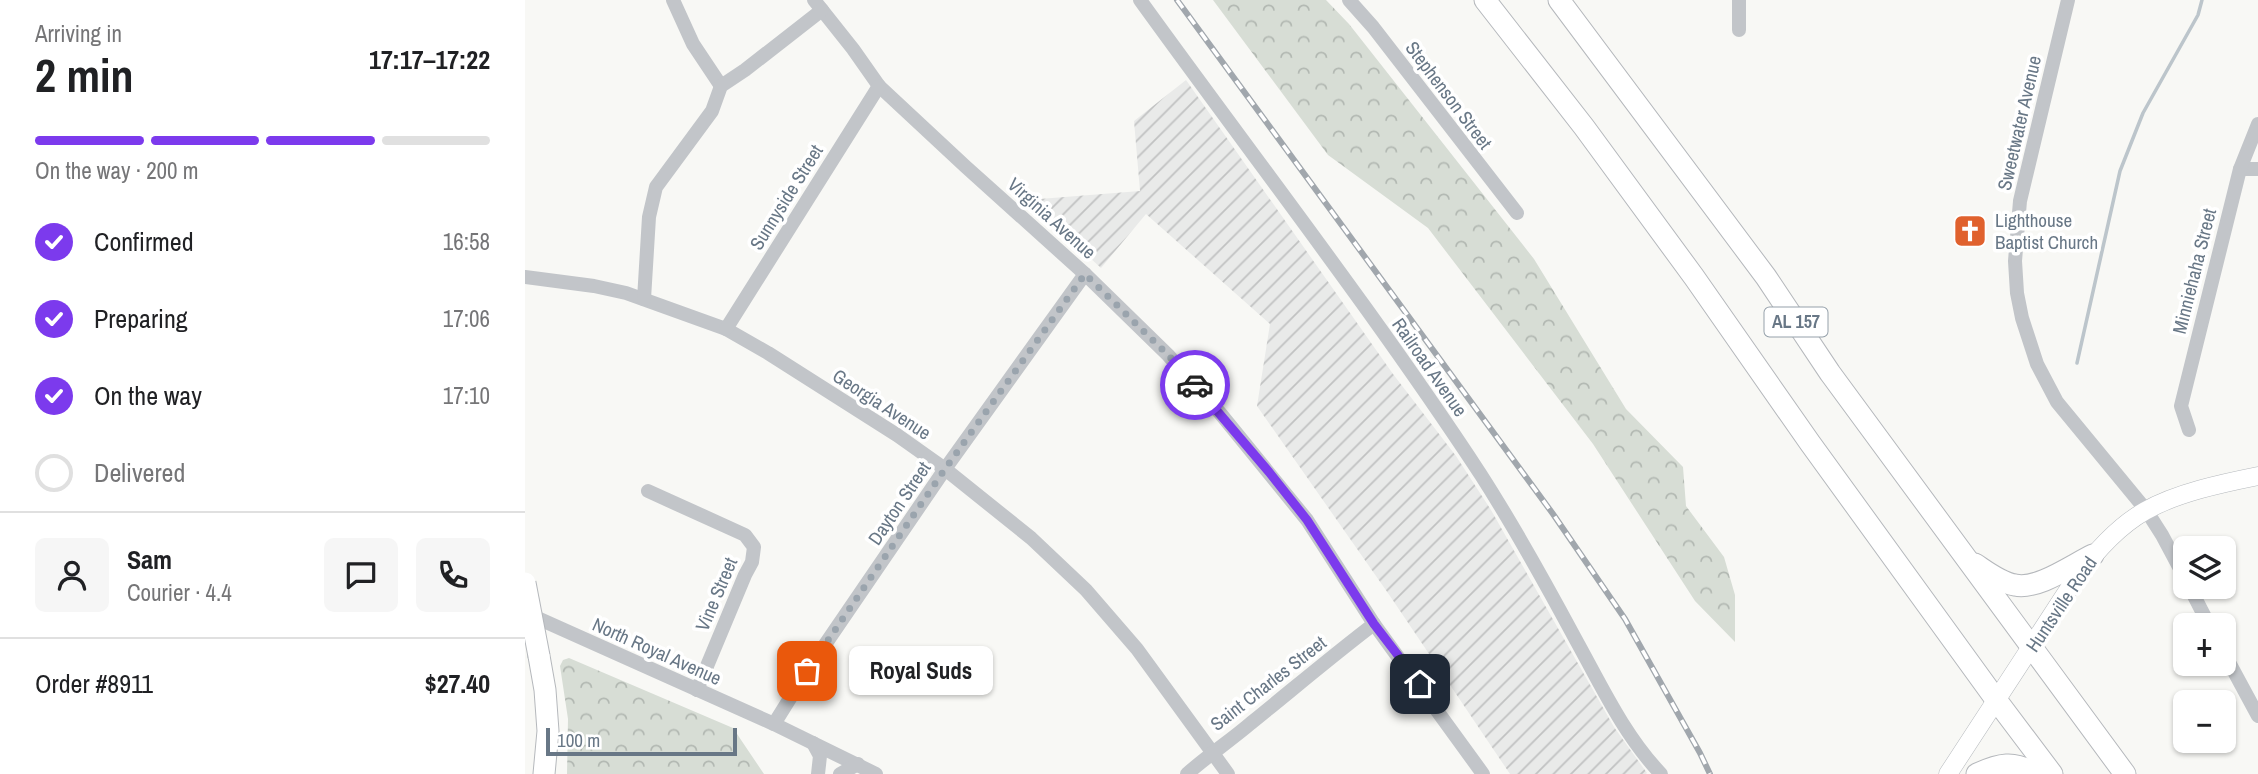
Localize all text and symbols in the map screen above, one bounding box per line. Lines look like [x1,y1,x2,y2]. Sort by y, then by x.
text: Arriving in [35,18,122,49]
street label: Stephenson Street [1400,36,1499,155]
text: 17:17–17:22 [369,42,490,77]
text: 2 min [35,44,134,106]
street label: Sweetwater Avenue [1991,53,2047,193]
street label: Sunnyside Street [743,139,829,255]
text: On the way · 200 m [35,155,199,186]
street label: Virginia Avenue [1002,171,1102,265]
street label: Minniehaha Street [2166,205,2222,336]
place label: Lighthouse Baptist Church [1995,207,2098,255]
church icon: Lighthouse Baptist Church [1951,212,1989,250]
icon: check [35,223,73,261]
text: Confirmed [94,224,194,259]
text: 16:58 [443,226,490,257]
icon: check [35,300,73,338]
text: Preparing [94,301,188,336]
text: 17:06 [443,303,490,334]
road number: AL 157 [1765,308,1827,336]
street label: Railroad Avenue [1386,312,1474,422]
courier [1160,350,1230,420]
street label: Georgia Avenue [828,362,936,446]
icon: car [1176,366,1214,404]
icon: check [35,377,73,415]
text: On the way [94,378,202,413]
text: 17:10 [443,380,490,411]
text: Delivered [94,455,185,490]
street label: Dayton Street [862,456,937,550]
map controls [2173,536,2236,753]
button: layers [2173,536,2236,599]
button: person [35,538,109,612]
button: chat [324,538,398,612]
button: phone [416,538,490,612]
text: Sam [127,542,172,577]
street label: Huntsville Road [2019,551,2103,657]
street label: Vine Street [689,553,743,635]
text: Courier · 4.4 [127,577,232,608]
street label: North Royal Avenue [589,611,725,691]
button: + [2173,613,2236,676]
street label: Saint Charles Street [1205,629,1332,736]
pin [777,641,837,701]
callout: Royal Suds [849,646,992,696]
icon: bag [788,652,826,690]
pin [1390,654,1450,714]
text: Royal Suds [870,655,972,686]
icon: home [1401,665,1439,703]
text: Order #8911 [35,666,153,701]
text: $27.40 [425,666,490,701]
button: − [2173,690,2236,753]
scale bar [546,725,737,757]
text: 100 m [557,727,600,753]

